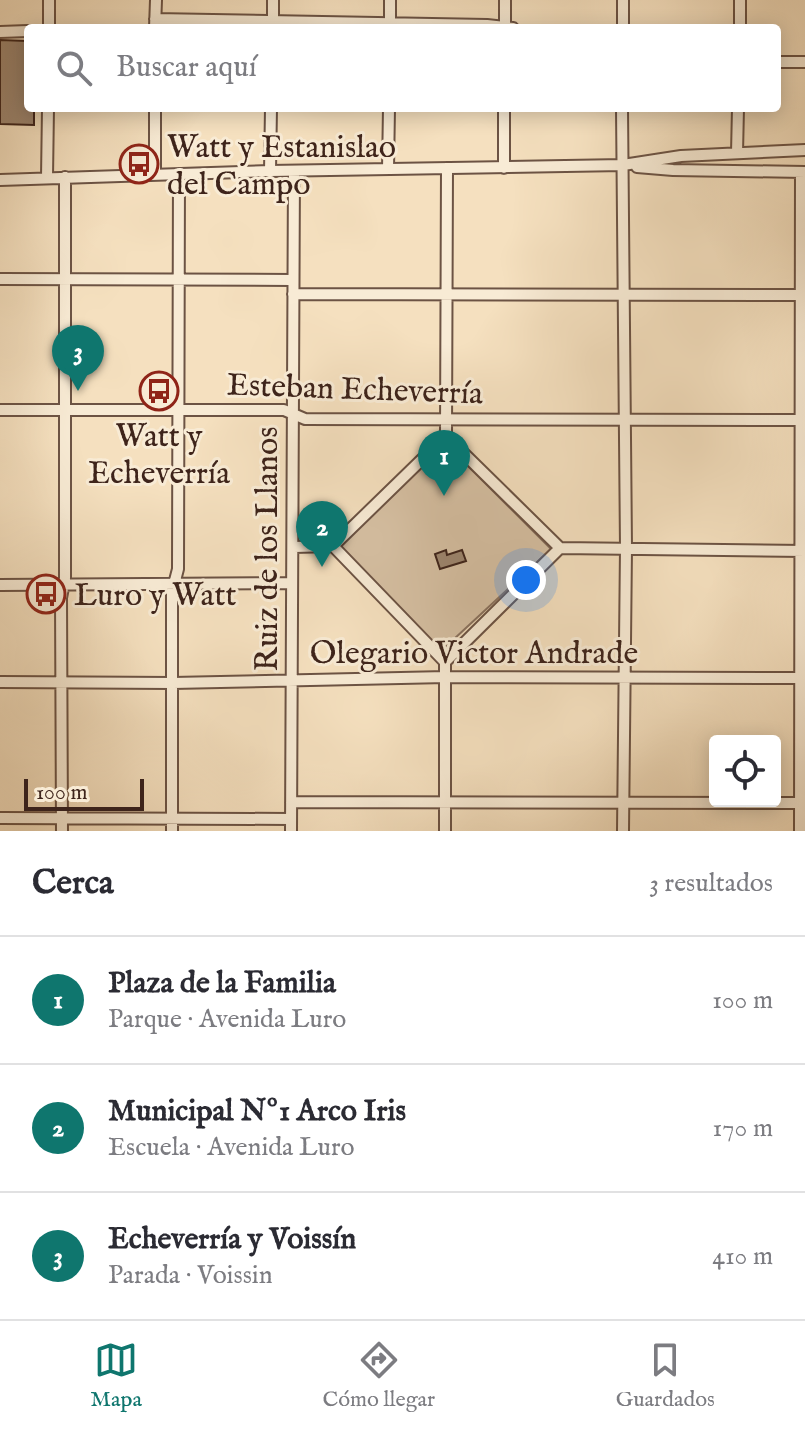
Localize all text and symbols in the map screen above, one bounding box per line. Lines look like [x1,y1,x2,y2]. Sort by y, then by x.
search box [24,24,781,112]
icon: search [52,46,96,90]
text: Buscar aquí [116,49,257,87]
place label: Watt y Estanislao del Campo [167,128,396,206]
bus stop icon: Watt y Estanislao del Campo [118,143,160,185]
pin: 3 [52,325,104,391]
street label: Esteban Echeverría [226,366,484,415]
bus stop icon: Watt y Echeverría [138,370,180,412]
place label: Watt y Echeverría [88,417,230,495]
street label: Ruiz de los Llanos [248,427,289,671]
pin: 1 [418,430,470,496]
pin: 2 [296,501,348,567]
your location [506,560,546,600]
bus stop icon: Luro y Watt [25,573,67,615]
place label: Luro y Watt [74,576,236,617]
street label: Olegario Victor Andrade [310,634,638,675]
map controls [709,735,781,807]
button: locate [709,735,781,807]
scale bar [24,775,144,811]
text: 100 m [36,779,88,807]
text: Cerca [32,862,114,905]
text: 3 resultados [649,867,773,900]
text: Plaza de la Familia [108,965,336,1003]
text: 1 [53,984,63,1017]
text: 100 m [712,984,773,1017]
text: Parque · Avenida Luro [108,1003,346,1036]
text: Municipal Nº1 Arco Iris [108,1093,406,1131]
text: 2 [52,1112,64,1145]
text: 170 m [713,1112,773,1145]
text: Escuela · Avenida Luro [108,1131,355,1164]
text: Echeverría y Voissín [108,1221,356,1259]
text: 3 [53,1240,63,1273]
text: 410 m [712,1240,773,1273]
text: Parada · Voissin [108,1259,273,1292]
tab: Mapa [90,1338,142,1414]
tab: Cómo llegar [322,1338,435,1414]
tab: Guardados [616,1338,715,1414]

